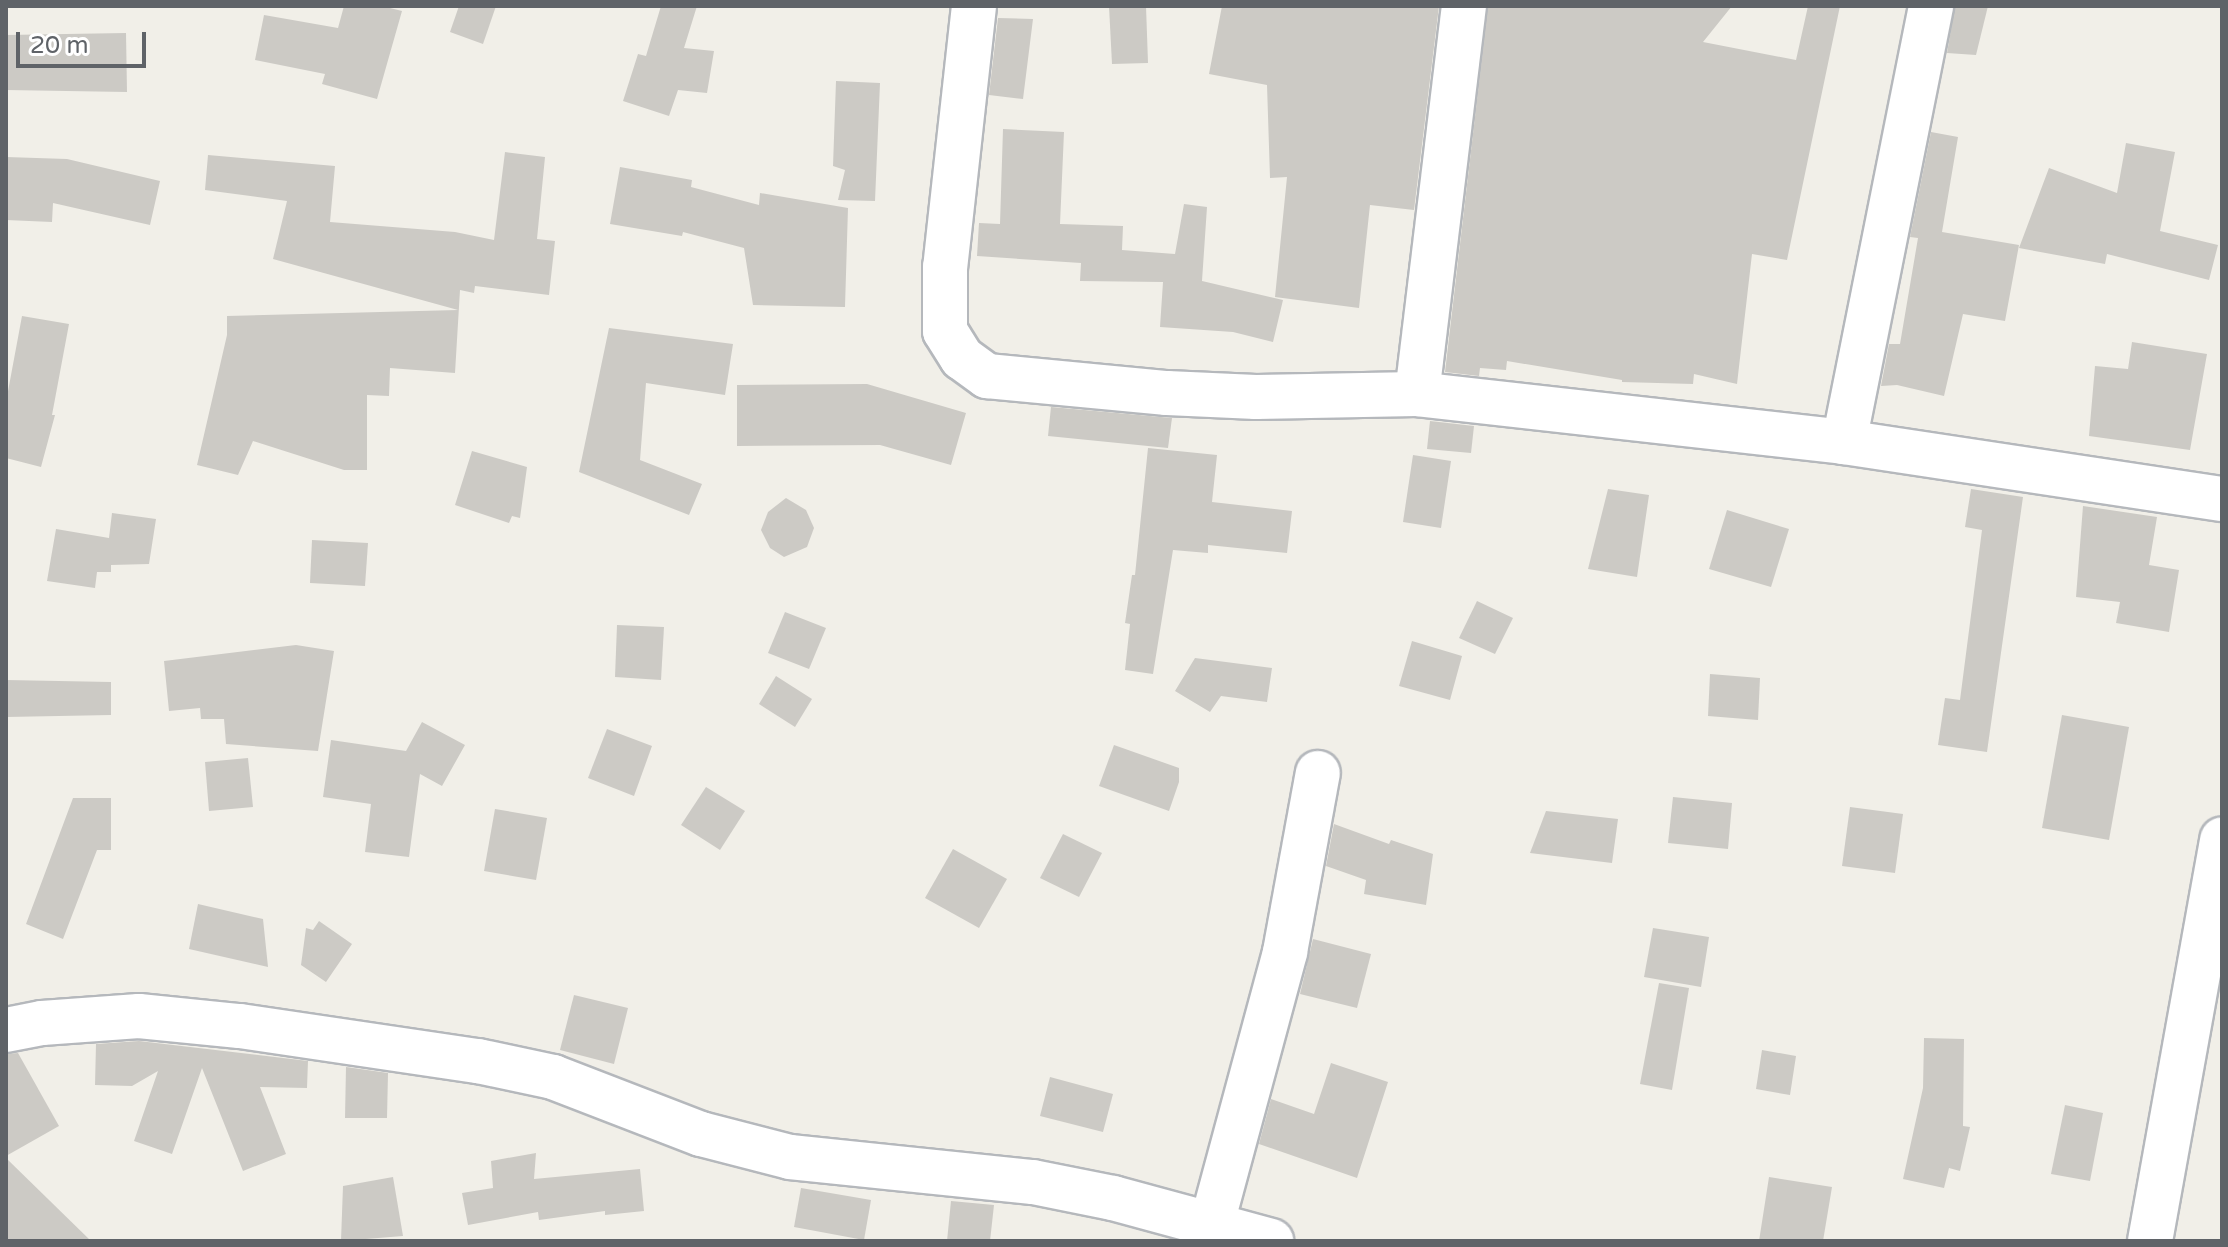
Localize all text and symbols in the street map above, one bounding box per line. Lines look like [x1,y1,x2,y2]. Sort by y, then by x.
scale bar [20,16,150,66]
text: 20 m [30,31,88,60]

